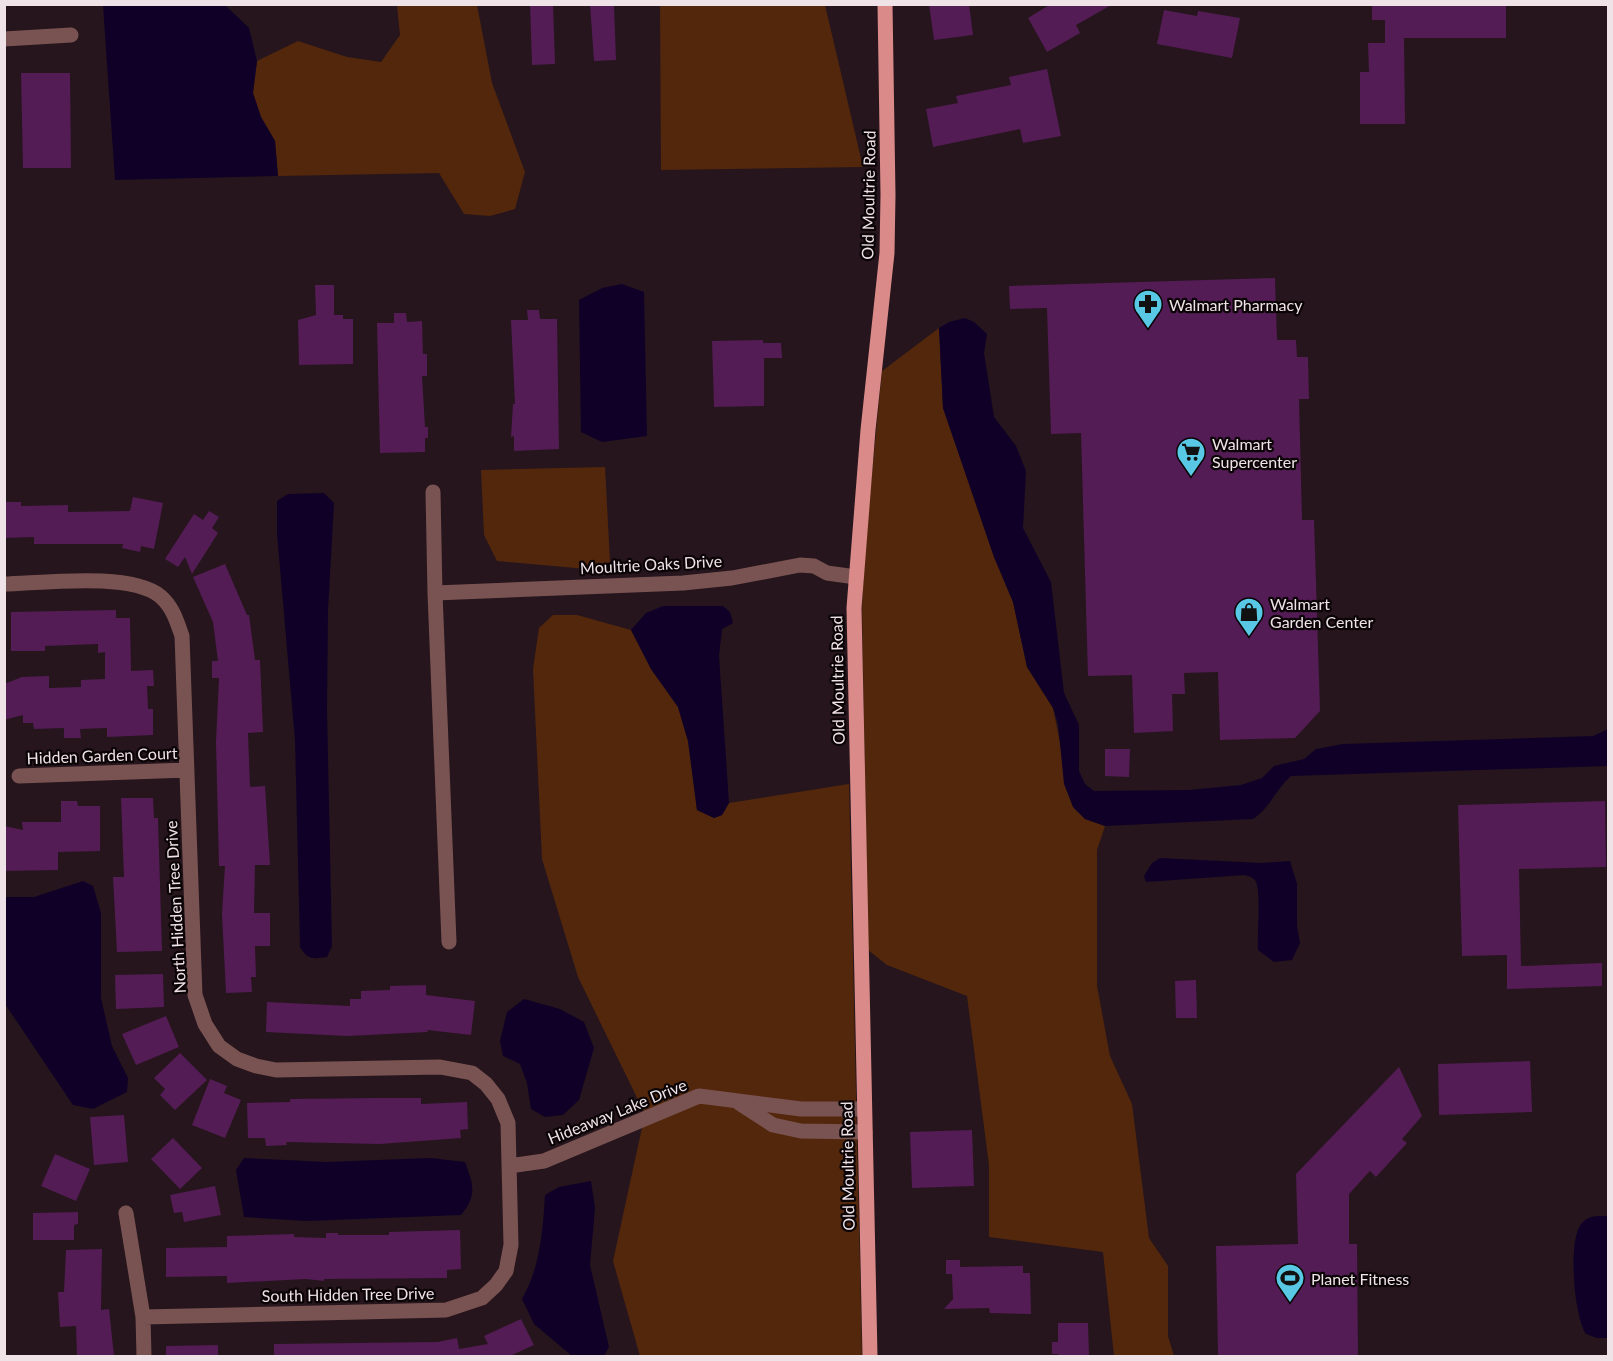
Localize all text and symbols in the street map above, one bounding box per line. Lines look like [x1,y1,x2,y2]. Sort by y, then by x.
street label: Old Moultrie Road [857,130,879,260]
pharmacy icon: Walmart Pharmacy [1132,288,1164,330]
place label: Walmart Pharmacy [1169,295,1303,314]
place label: Walmart Supercenter [1212,434,1297,471]
supermarket icon: Walmart Supercenter [1175,436,1207,478]
street label: Moultrie Oaks Drive [580,551,722,577]
place label: Walmart Garden Center [1270,594,1373,631]
shop icon: Walmart Garden Center [1233,596,1265,638]
street label: Old Moultrie Road [826,615,848,745]
street label: Hidden Garden Court [26,743,178,767]
street label: North Hidden Tree Drive [161,820,189,994]
street label: Hideaway Lake Drive [545,1074,689,1148]
street label: Old Moultrie Road [836,1101,858,1231]
sports icon: Planet Fitness [1274,1262,1306,1304]
place label: Planet Fitness [1311,1269,1409,1288]
street label: South Hidden Tree Drive [262,1283,434,1305]

